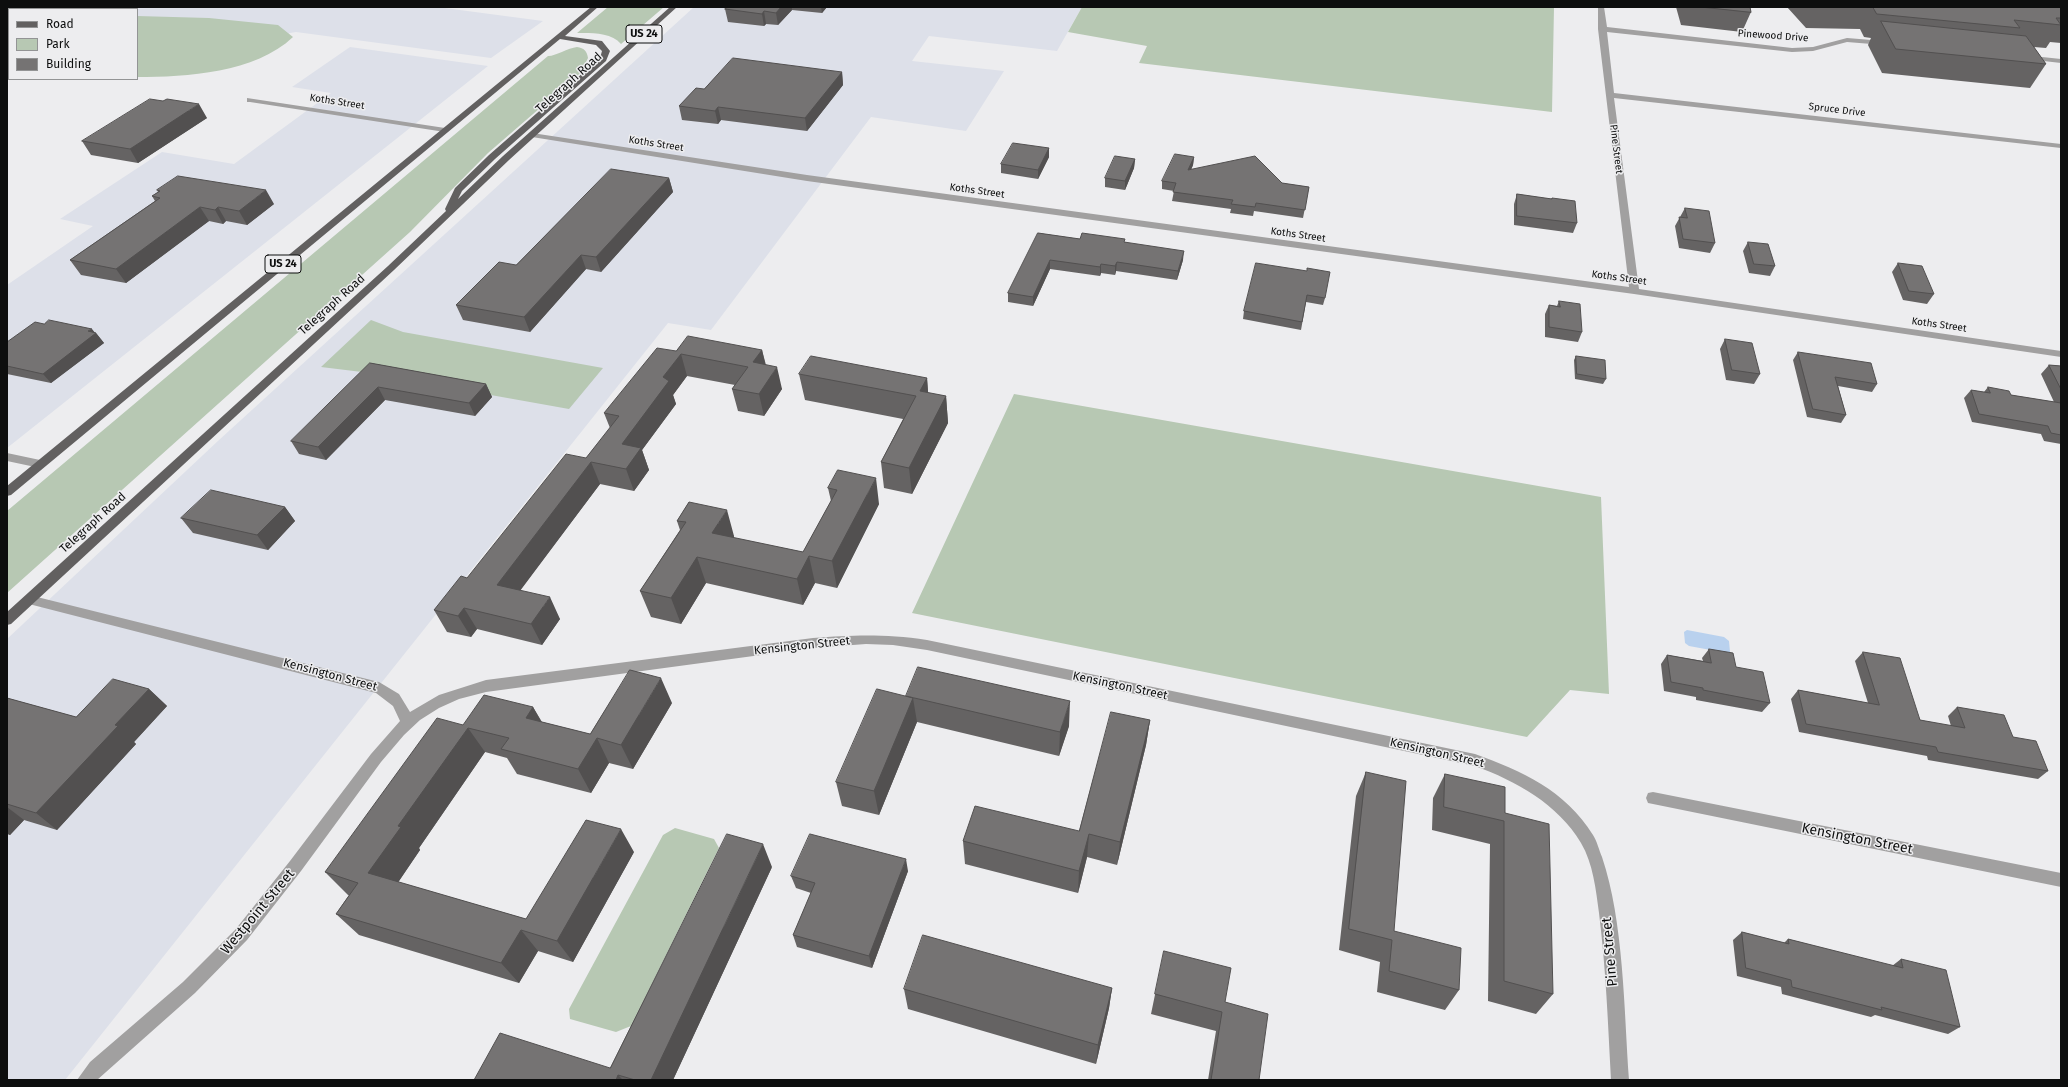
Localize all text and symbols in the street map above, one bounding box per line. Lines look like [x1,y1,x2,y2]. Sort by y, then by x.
legend [8,8,138,80]
text: Road [46,17,74,31]
road number: US 24 [626,25,662,43]
street label: Pinewood Drive [1737,28,1809,44]
text: Park [46,37,70,51]
street label: Telegraph Road [533,50,605,116]
text: Building [46,57,91,71]
street label: Koths Street [309,92,365,112]
street label: Spruce Drive [1808,101,1866,119]
street label: Pine Street [1607,124,1625,174]
street label: Koths Street [628,134,684,154]
street label: Koths Street [949,181,1005,201]
street label: Koths Street [1270,225,1326,245]
road number: US 24 [265,255,301,273]
street label: Koths Street [1591,268,1647,288]
street label: Telegraph Road [296,272,368,338]
street label: Koths Street [1911,315,1967,335]
street label: Telegraph Road [57,490,129,556]
street label: Kensington Street [753,634,851,658]
street label: Kensington Street [281,656,379,694]
street label: Kensington Street [1071,669,1169,703]
street label: Kensington Street [1388,735,1486,771]
street label: Kensington Street [1800,820,1914,858]
street label: Westpoint Street [217,866,299,958]
street label: Pine Street [1599,917,1621,987]

